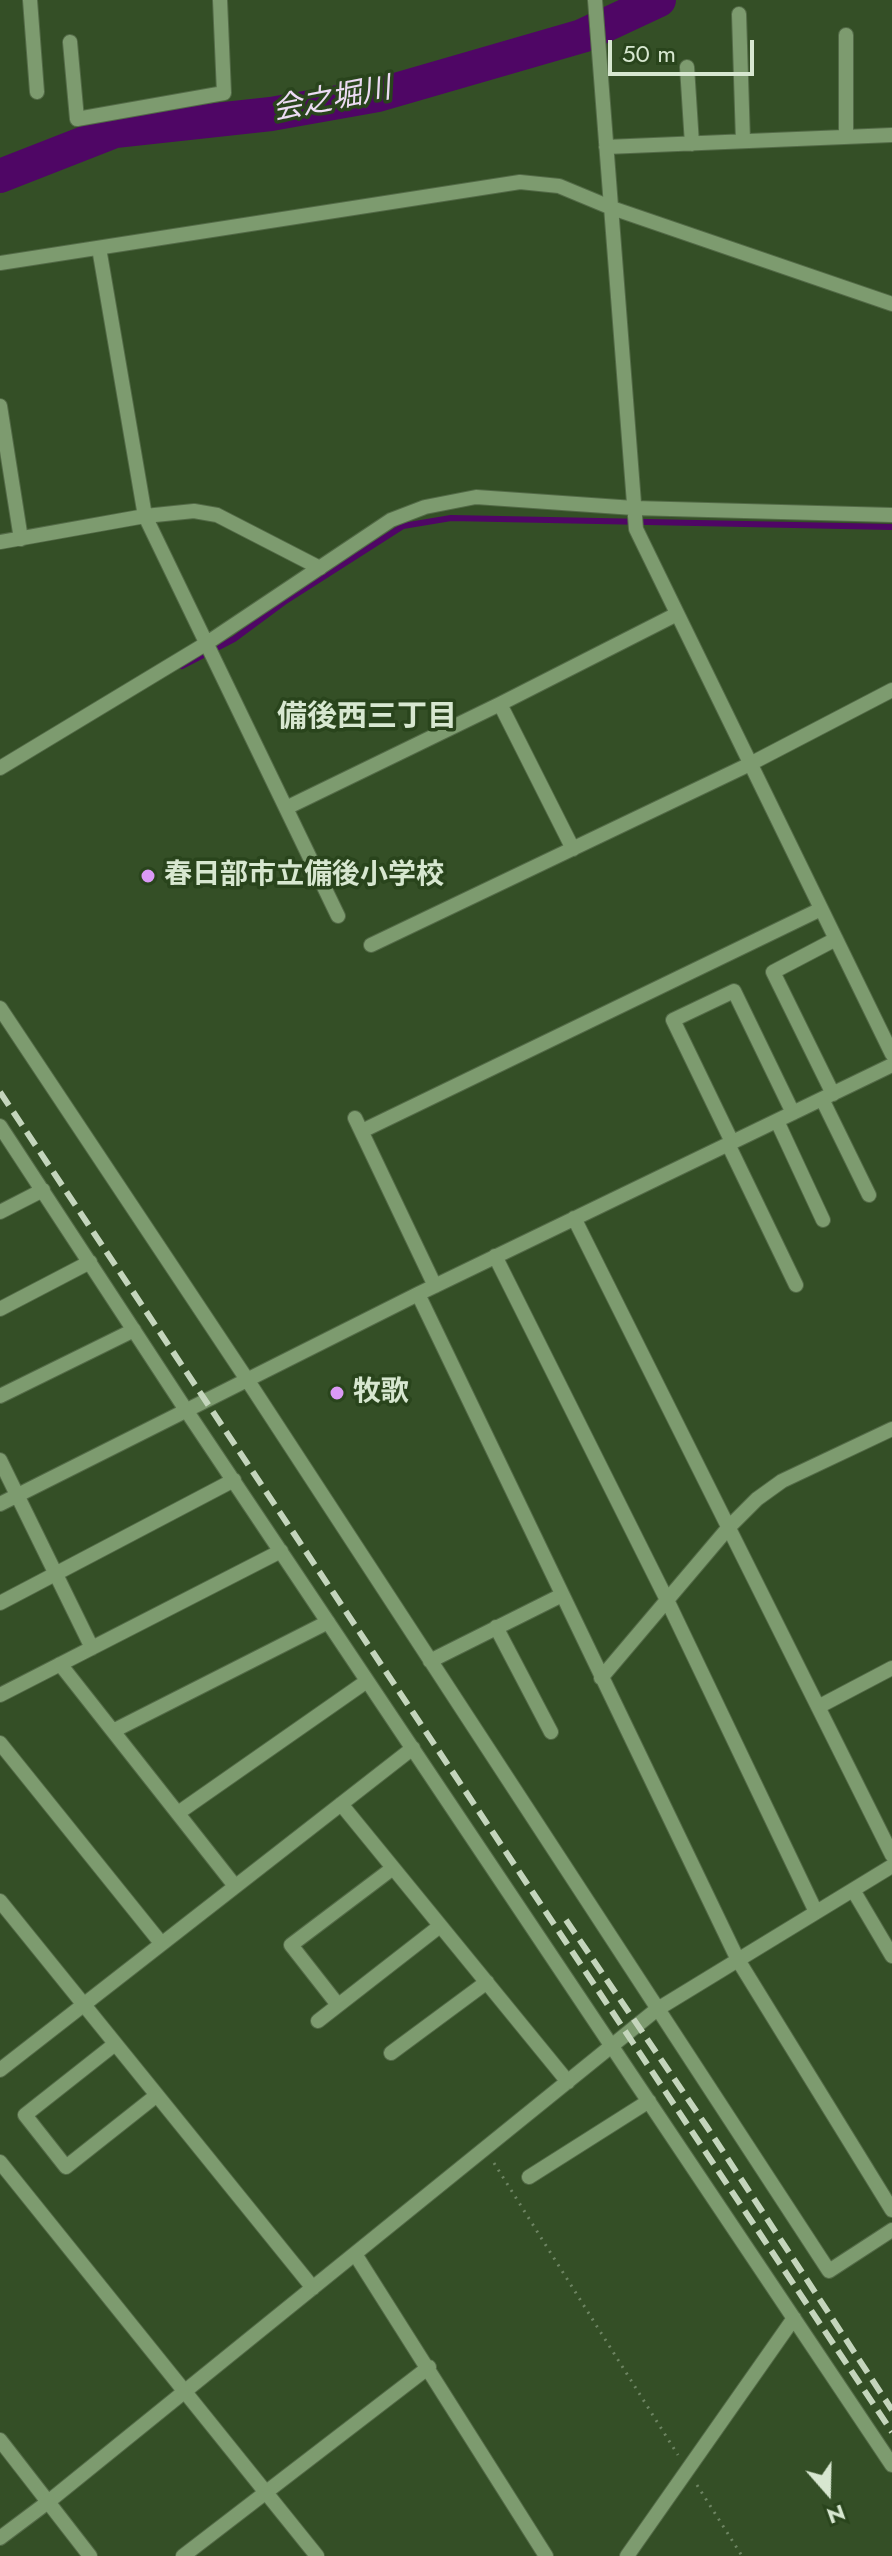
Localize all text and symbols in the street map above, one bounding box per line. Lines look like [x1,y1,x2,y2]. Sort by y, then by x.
scale bar [612,24,758,74]
text: 50 m [622,36,676,71]
water label: 会之堀川 [270,72,394,130]
district label: 備後西三丁目 [277,701,457,737]
place label: 春日部市立備後小学校 [164,859,444,893]
marker: 春日部市立備後小学校 [139,867,157,885]
place label: 牧歌 [353,1376,409,1410]
marker: 牧歌 [328,1384,346,1402]
north arrow [788,2452,868,2532]
text: N [823,2497,850,2533]

